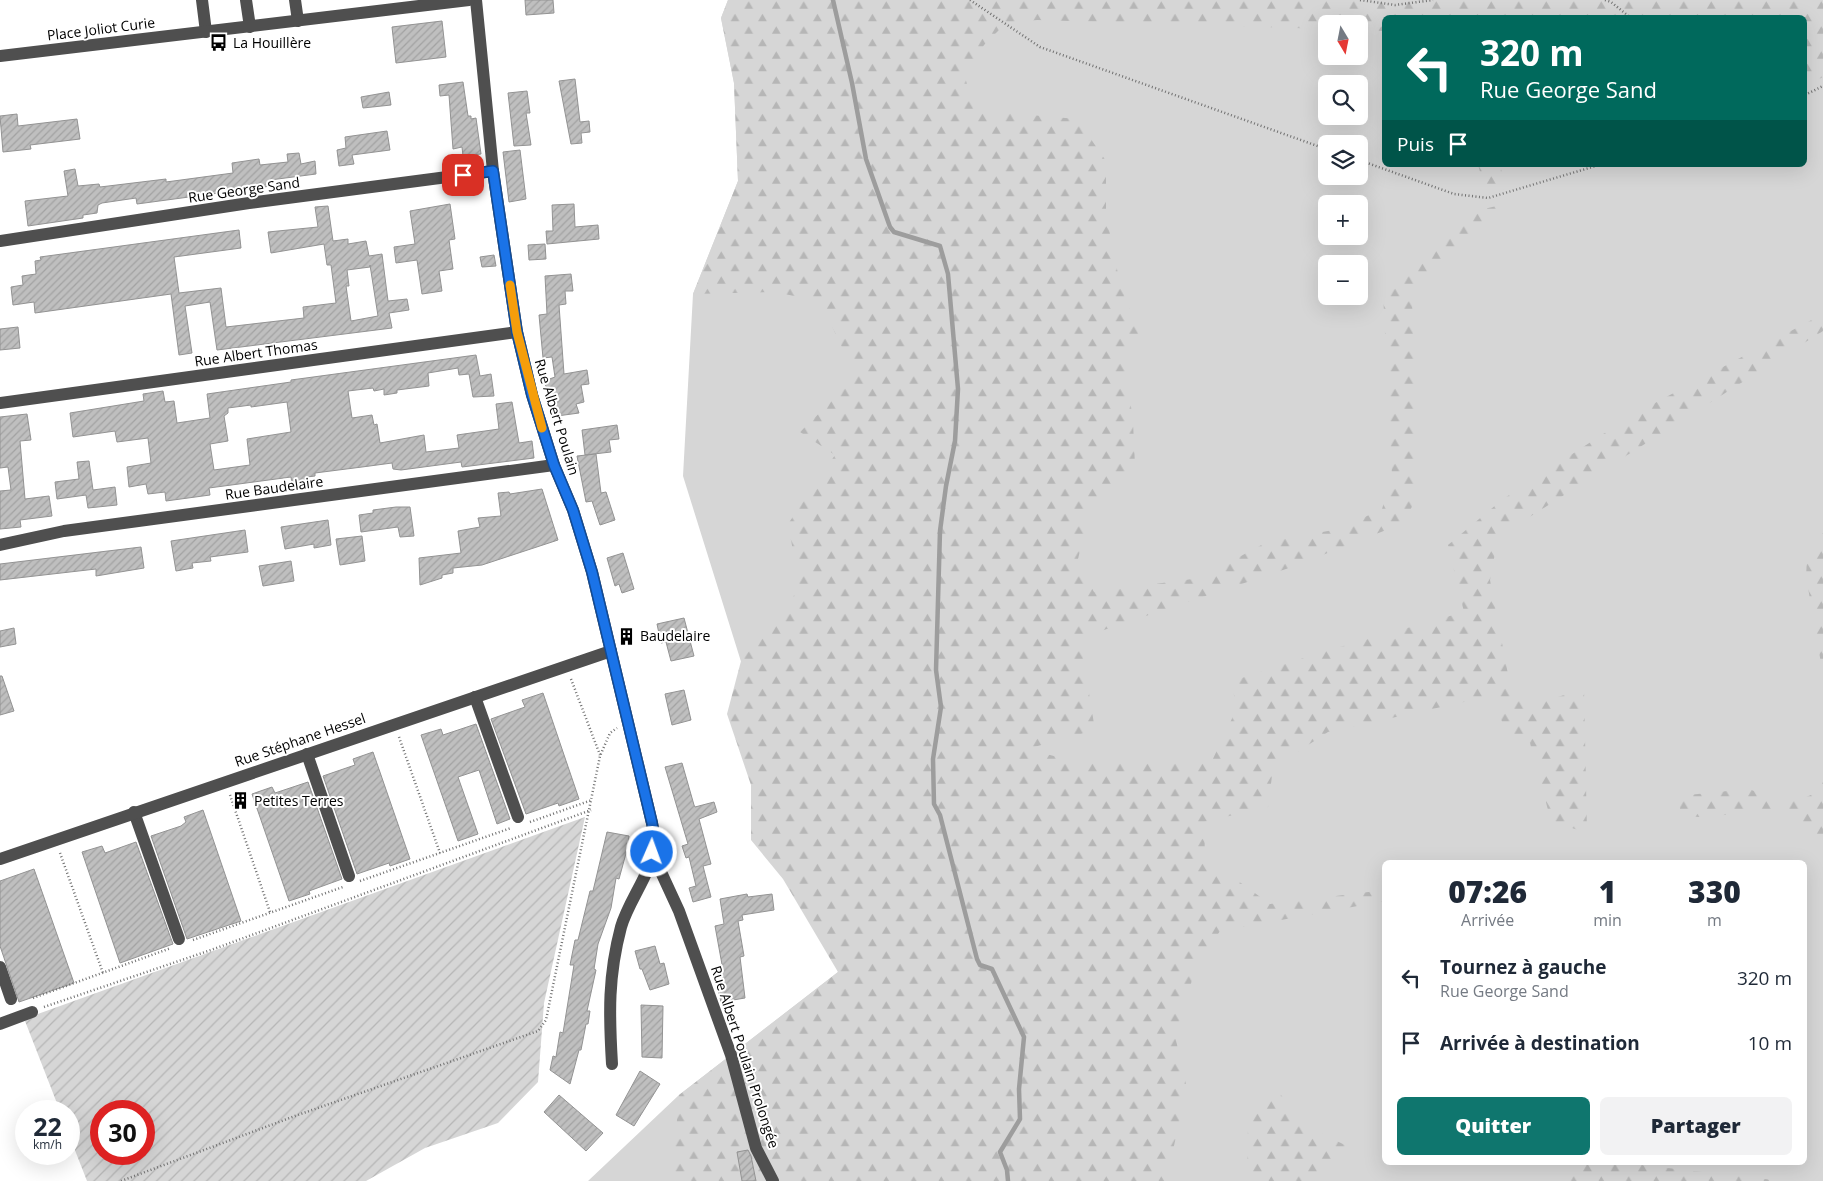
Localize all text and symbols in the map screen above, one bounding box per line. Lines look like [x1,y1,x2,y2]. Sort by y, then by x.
street label: Place Joliot Curie [46,12,156,45]
north arrow [1318,15,1368,65]
map controls [1318,15,1368,305]
text: 320 m [1480,29,1584,76]
bus stop icon: La Houillère [209,33,229,53]
place label: La Houillère [233,33,311,52]
icon: left [1397,35,1462,100]
text: Rue George Sand [1480,74,1657,104]
button: search [1318,75,1368,125]
icon: arrive [1444,130,1472,158]
text: Puis [1397,131,1434,157]
button: layers [1318,135,1368,185]
pin [442,154,484,196]
icon: arrive [449,161,477,189]
street label: Rue George Sand [187,172,301,207]
button: + [1318,195,1368,245]
button: − [1318,255,1368,305]
street label: Rue Albert Thomas [193,334,319,371]
street label: Rue Albert Poulain [531,356,584,477]
street label: Rue Baudelaire [224,471,324,504]
building icon: Baudelaire [616,626,636,646]
place label: Baudelaire [640,626,710,645]
street label: Rue Stéphane Hessel [232,708,368,771]
building icon: Petites Terres [230,791,250,811]
place label: Petites Terres [254,791,344,810]
position arrow [625,825,677,877]
text: 07:26 [1448,871,1527,912]
text: 1 [1599,871,1616,912]
text: 330 [1688,871,1741,912]
text: Arrivée [1461,909,1514,931]
text: min [1593,909,1622,931]
text: m [1707,909,1722,931]
text: Tournez à gauche [1440,954,1606,980]
street label: Rue Albert Poulain Prolongée [707,963,784,1151]
icon: left [1397,964,1425,992]
text: 320 m [1737,965,1792,991]
text: Rue George Sand [1440,980,1569,1002]
icon: arrive [1397,1029,1425,1057]
text: Arrivée à destination [1440,1030,1640,1056]
text: 10 m [1748,1030,1792,1056]
button: Quitter [1397,1097,1590,1155]
button: Partager [1600,1097,1792,1155]
speed limit sign: 30 [90,1100,155,1165]
text: 22 [33,1109,62,1143]
text: km/h [33,1136,62,1153]

